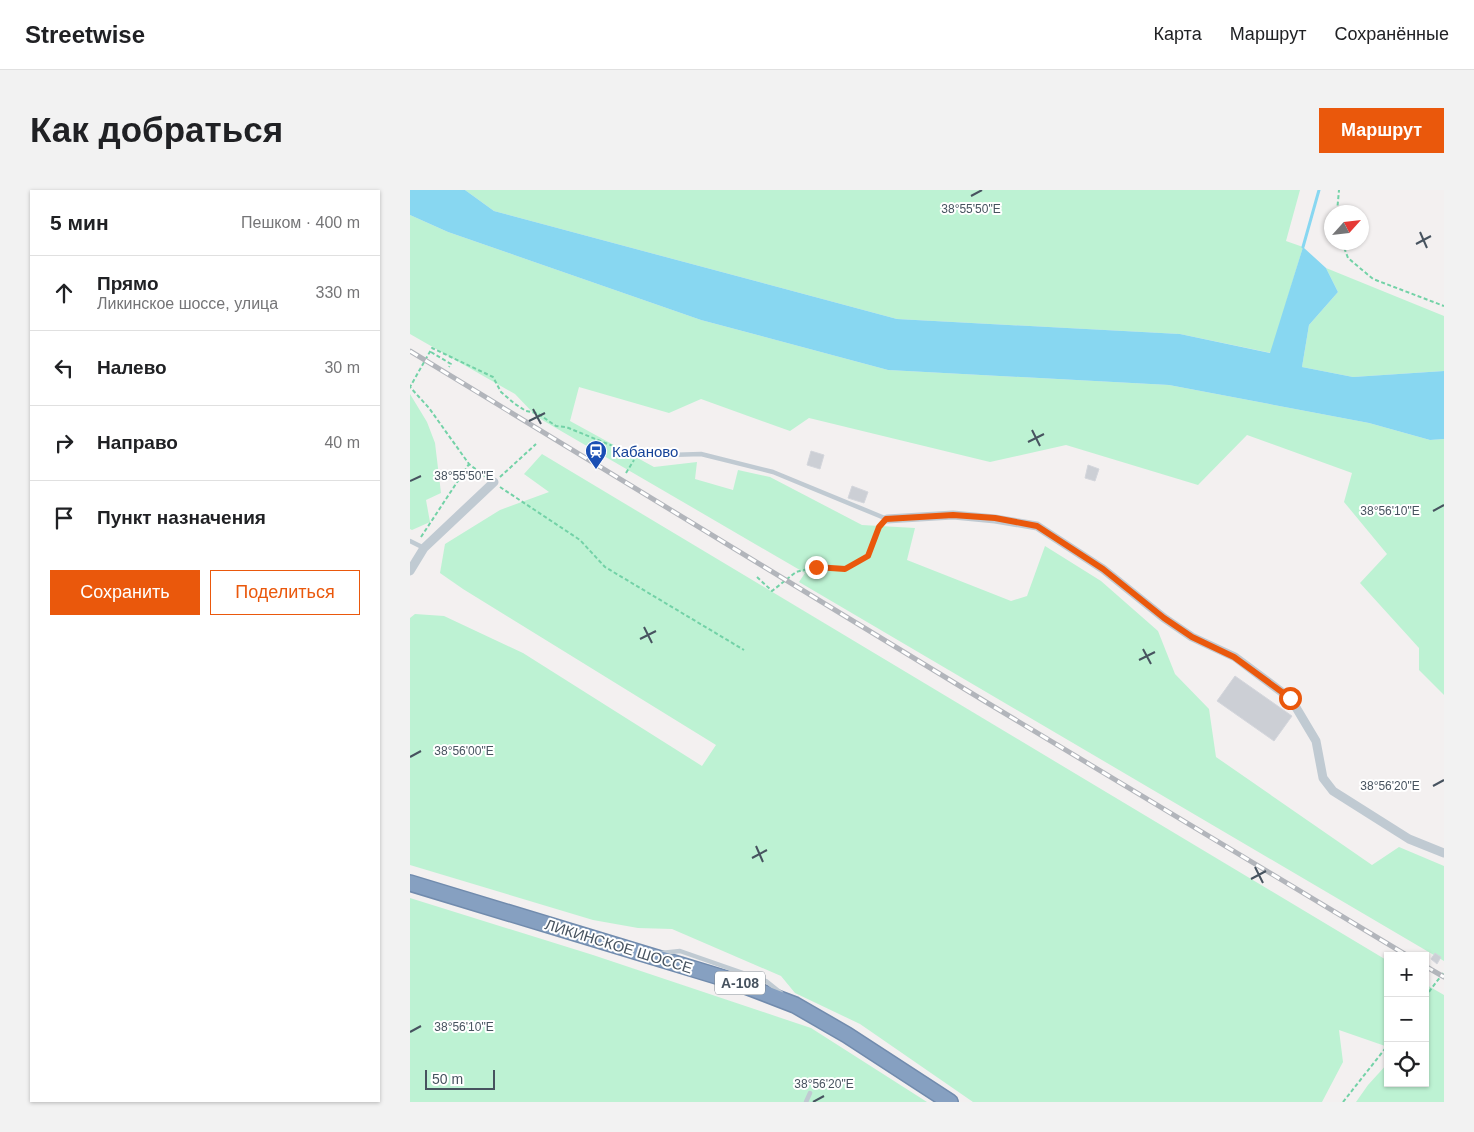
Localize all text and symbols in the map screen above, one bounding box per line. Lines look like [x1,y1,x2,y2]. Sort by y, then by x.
text: Streetwise [25,21,145,48]
text: Карта [1154,24,1202,44]
text: Маршрут [1230,24,1306,44]
text: Сохранённые [1334,24,1449,44]
button: Маршрут [1319,108,1444,153]
text: Как добраться [30,110,283,149]
text: 38°55'50"E [941,202,1001,216]
north arrow [1324,205,1369,250]
text: 5 мин [50,211,109,234]
text: Пешком · 400 m [241,214,360,231]
text: Прямо [97,273,159,294]
icon: ahead [50,279,78,307]
text: 330 m [316,284,360,301]
text: Ликинское шоссе, улица [97,295,278,312]
icon: left [50,354,78,382]
text: Налево [97,357,167,378]
text: 30 m [324,359,360,376]
icon: right [50,429,78,457]
text: Направо [97,432,178,453]
text: 40 m [324,434,360,451]
station icon: Кабаново [584,439,608,470]
place label: Кабаново [612,443,678,460]
text: 38°55'50"E [434,469,494,483]
icon: arrive [50,504,78,532]
text: 38°56'10"E [1360,504,1420,518]
text: Пункт назначения [97,507,266,528]
route end [805,556,828,579]
button: Сохранить [50,570,200,615]
button: Поделиться [210,570,360,615]
route start [1279,687,1302,710]
text: 38°56'00"E [434,744,494,758]
text: 38°56'20"E [1360,779,1420,793]
street label: ЛИКИНСКОЕ ШОССЕ [543,915,695,977]
map controls [1384,952,1429,1087]
button: + [1384,952,1429,997]
road number: А-108 [715,971,765,994]
button: − [1384,997,1429,1042]
text: 38°56'10"E [434,1020,494,1034]
button: locate [1384,1042,1429,1087]
scale bar [425,1067,495,1090]
text: 50 m [432,1071,463,1087]
text: 38°56'20"E [794,1077,854,1091]

